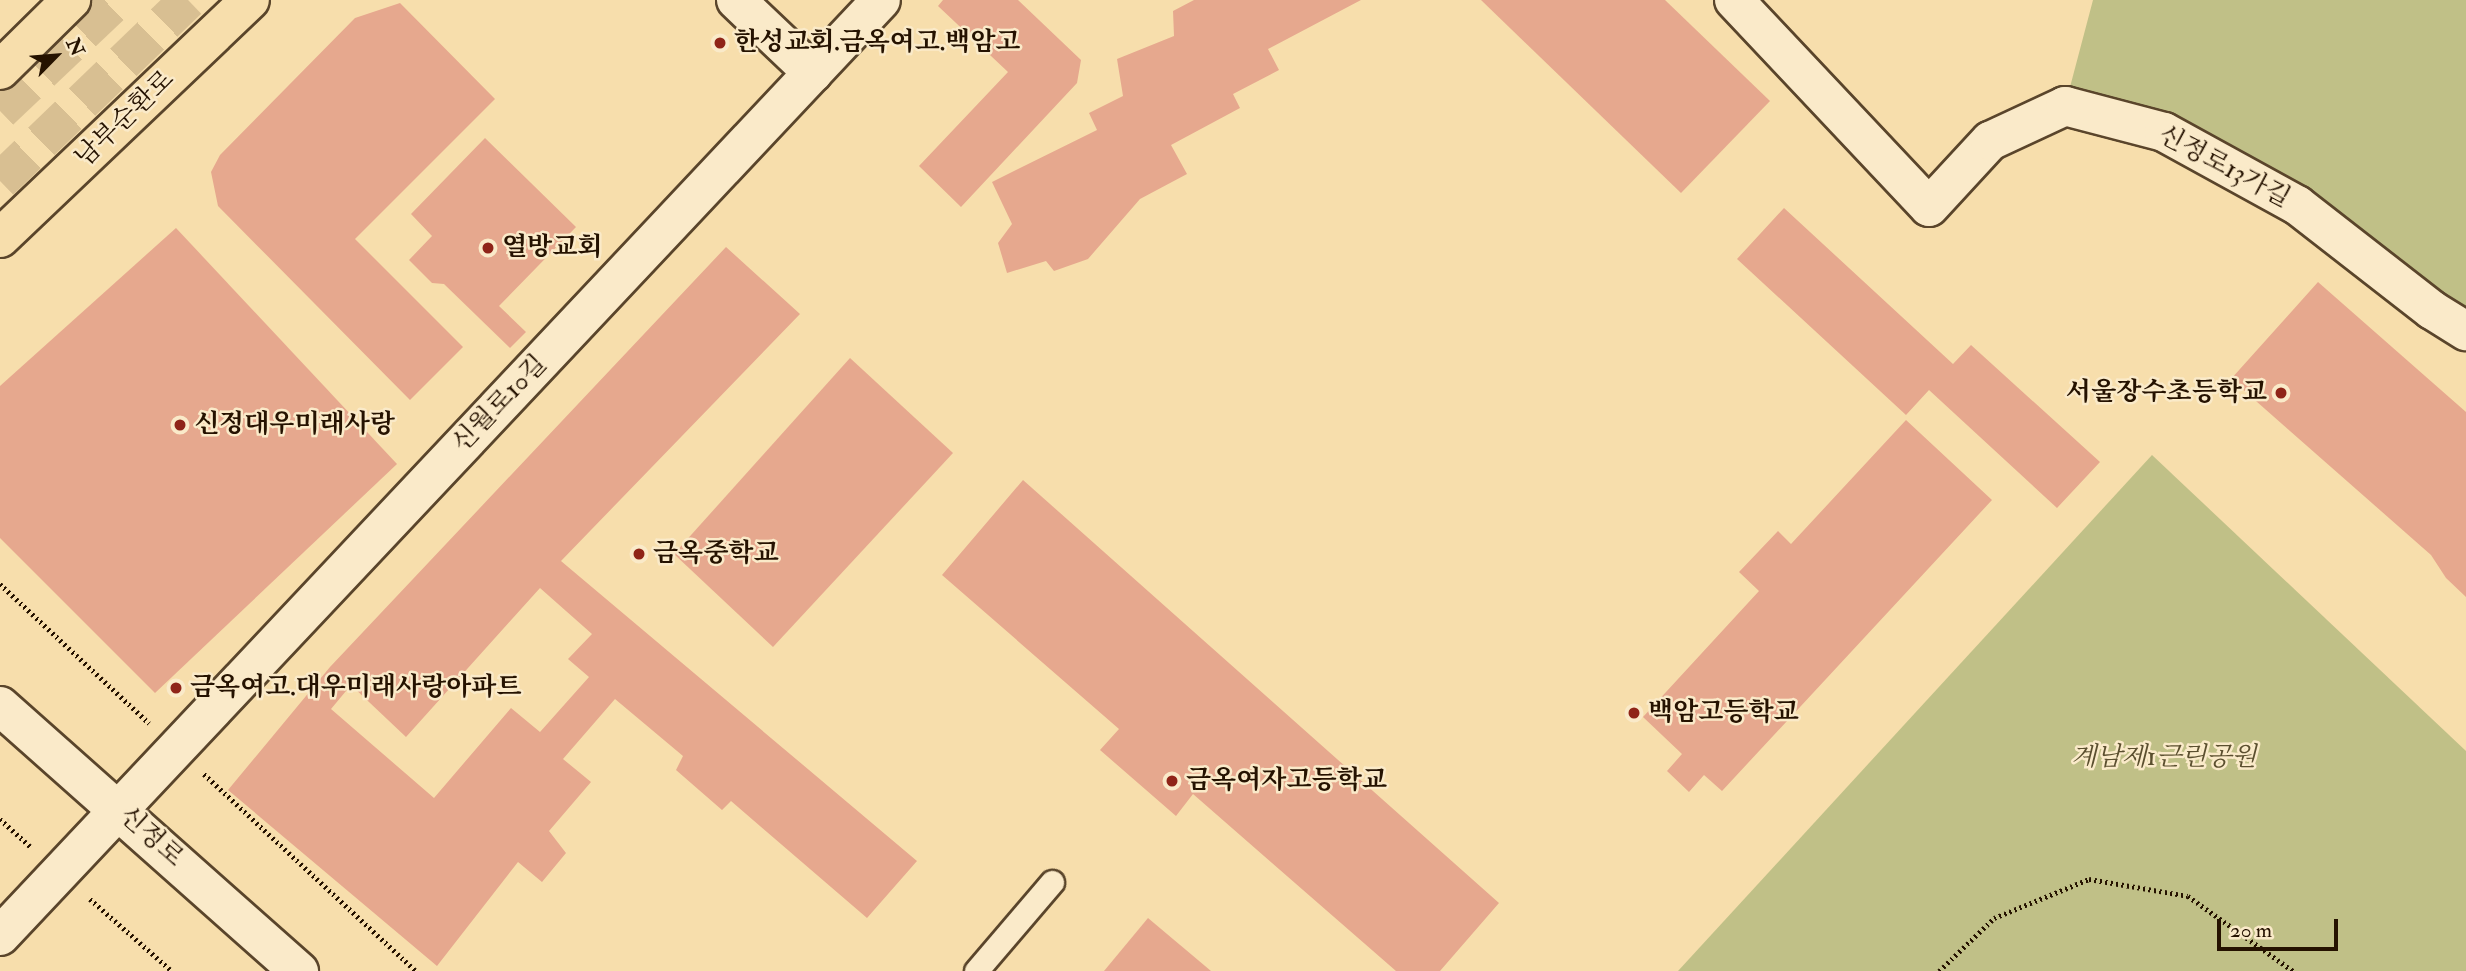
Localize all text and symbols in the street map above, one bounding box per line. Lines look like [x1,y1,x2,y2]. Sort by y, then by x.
north arrow [21,21,91,91]
place label: 한성교회.금옥여고.백암고 [734,27,1020,59]
text: N [61,34,90,60]
marker: 한성교회.금옥여고.백암고 [712,35,728,51]
street label: 남부순환로 [69,64,181,174]
street label: 신정로13가길 [2153,119,2295,215]
place label: 열방교회 [502,232,602,264]
marker: 열방교회 [480,240,496,256]
street label: 신월로10길 [446,349,554,459]
place label: 서울장수초등학교 [2066,377,2267,409]
marker: 서울장수초등학교 [2273,385,2289,401]
place label: 신정대우미래사랑 [194,409,395,441]
marker: 신정대우미래사랑 [172,417,188,433]
place label: 금옥중학교 [653,538,779,570]
marker: 금옥중학교 [631,546,647,562]
place label: 금옥여고.대우미래사랑아파트 [190,672,522,704]
marker: 금옥여고.대우미래사랑아파트 [168,680,184,696]
place label: 백암고등학교 [1648,697,1799,729]
marker: 백암고등학교 [1626,705,1642,721]
park label: 계남제1근린공원 [2071,742,2257,774]
place label: 금옥여자고등학교 [1186,765,1387,797]
marker: 금옥여자고등학교 [1164,773,1180,789]
street label: 신정로 [113,800,189,874]
scale bar [2221,904,2342,948]
text: 20 m [2230,917,2272,944]

